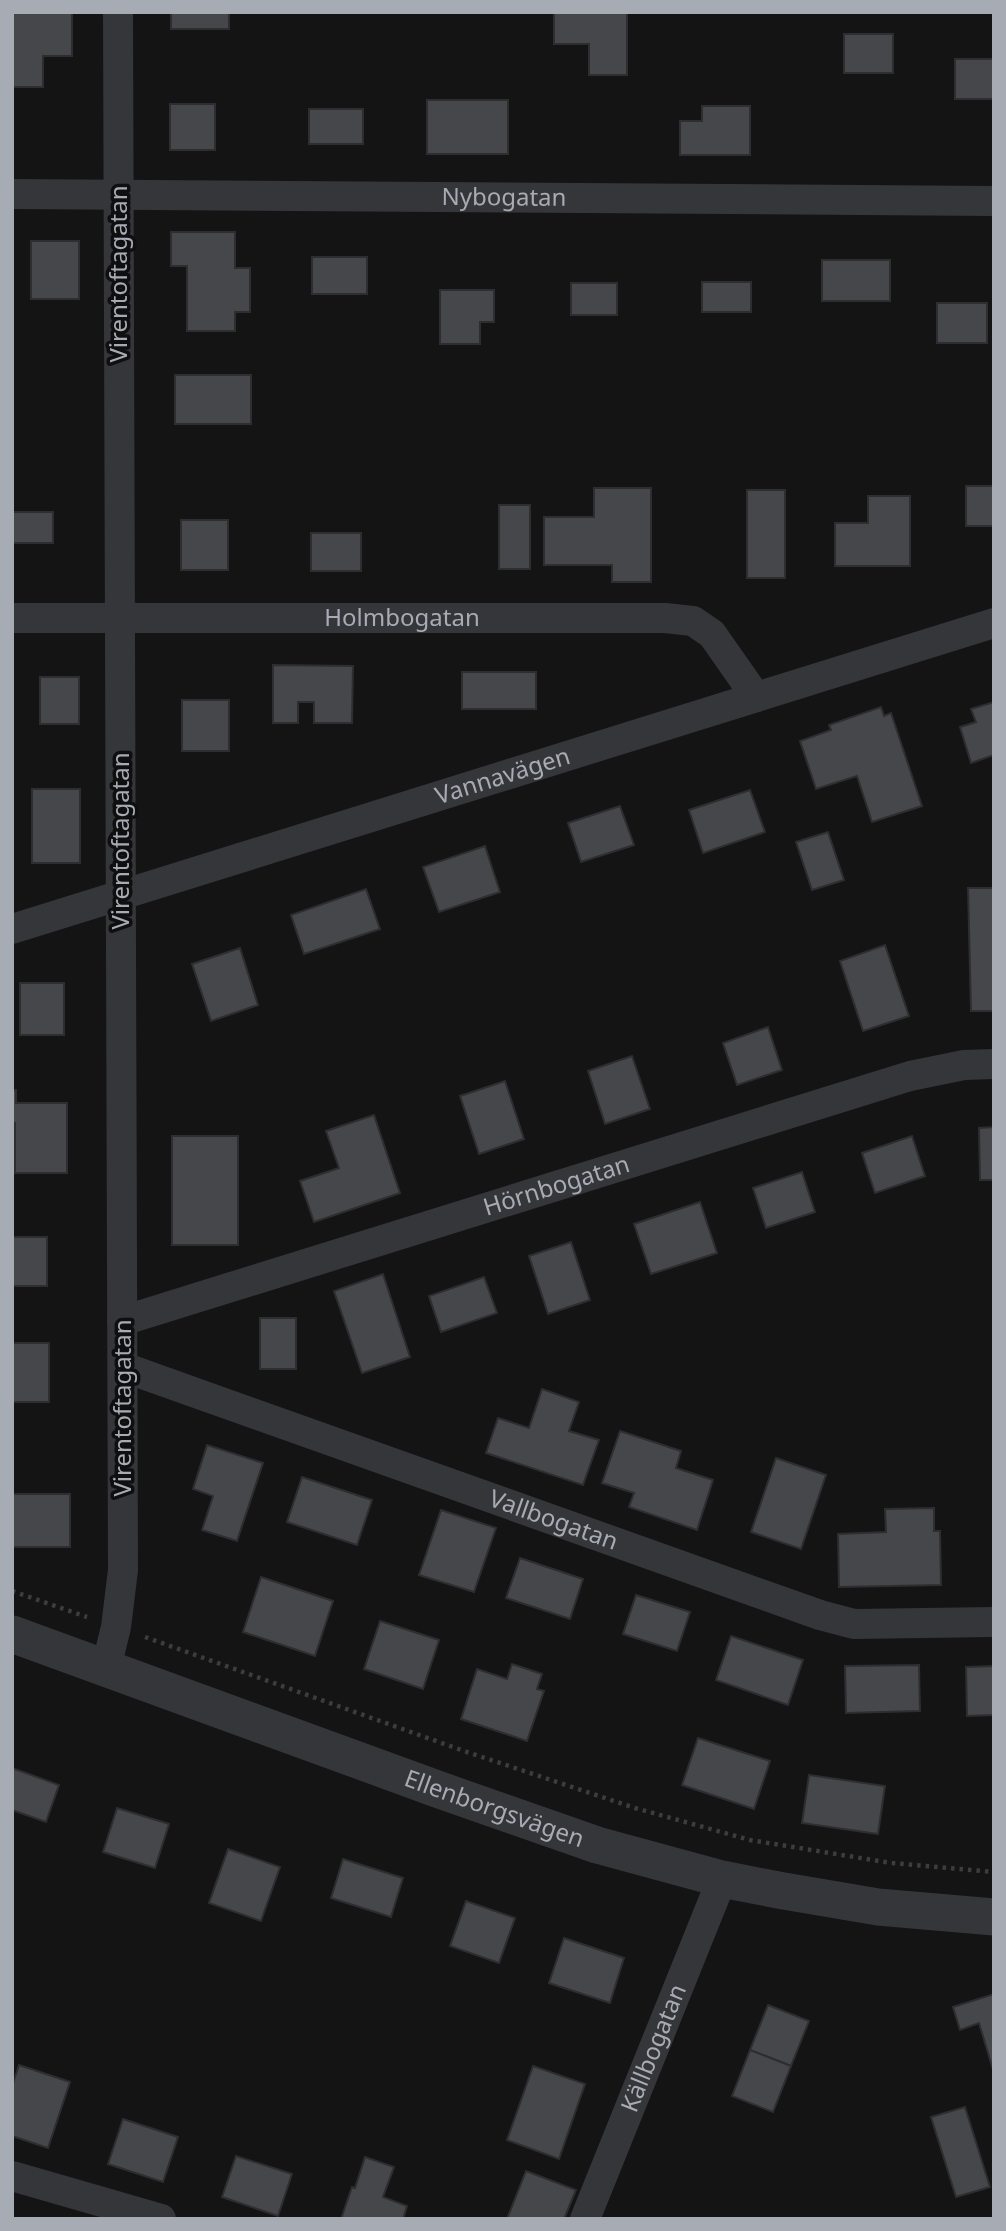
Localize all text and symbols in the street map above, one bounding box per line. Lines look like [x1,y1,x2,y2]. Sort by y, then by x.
street label: Nybogatan [441,179,567,213]
street label: Virentoftagatan [101,185,134,363]
street label: Holmbogatan [324,600,480,633]
street label: Vannavägen [431,738,574,811]
street label: Virentoftagatan [103,752,136,930]
street label: Hörnbogatan [479,1146,633,1223]
street label: Virentoftagatan [105,1319,138,1497]
street label: Vallbogatan [485,1481,623,1557]
street label: Ellenborgsvägen [400,1761,589,1854]
street label: Källbogatan [612,1979,693,2117]

